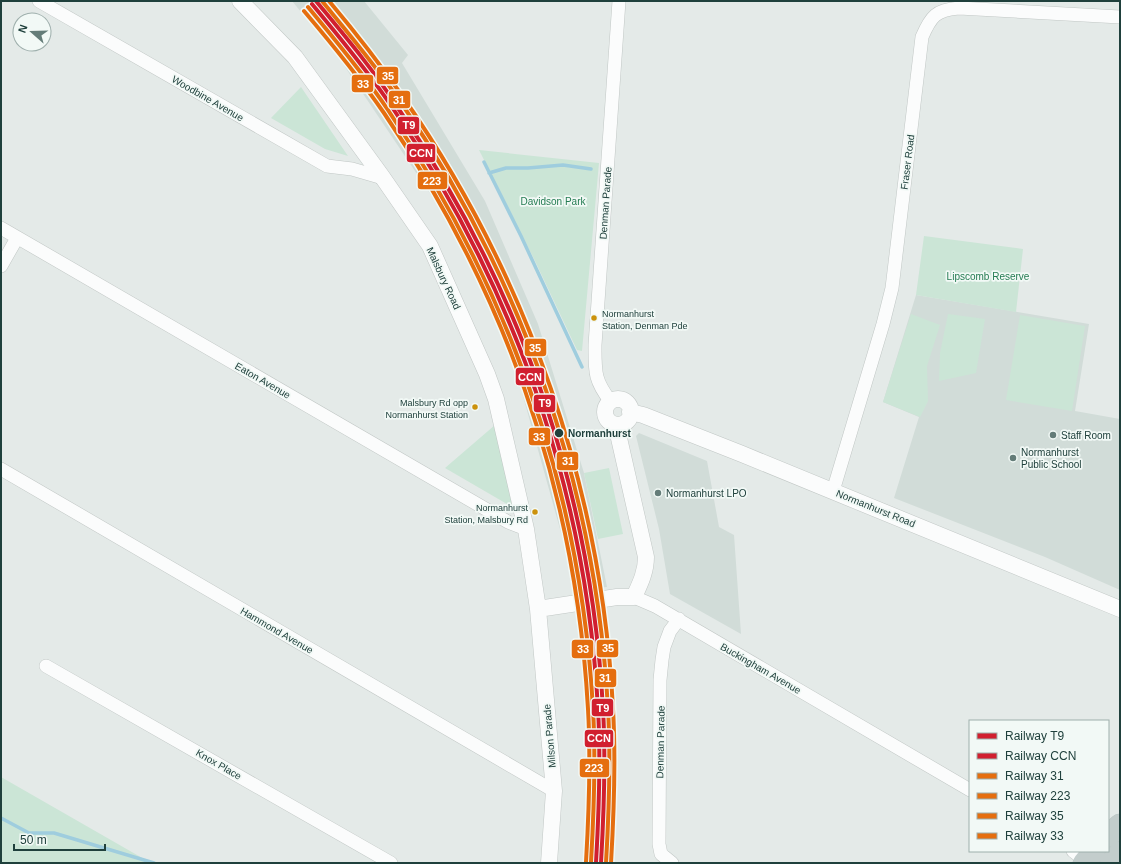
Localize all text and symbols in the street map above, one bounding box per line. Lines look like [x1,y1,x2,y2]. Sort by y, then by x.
north arrow [12,12,52,52]
text: N [16,23,30,34]
line badge: 35 [376,66,399,85]
text: 35 [382,70,394,82]
street label: Woodbine Avenue [170,73,246,124]
line badge: 33 [351,74,374,93]
text: 33 [357,78,369,90]
line badge: 31 [388,90,411,109]
text: 31 [393,94,405,106]
line badge: T9 [397,116,420,135]
text: T9 [403,119,415,131]
street label: Fraser Road [899,134,916,190]
line badge: CCN [406,143,436,163]
text: CCN [409,147,433,159]
street label: Denman Parade [597,166,614,240]
line badge: 223 [417,171,448,190]
text: 223 [423,175,441,187]
park label: Davidson Park [520,196,587,207]
street label: Malsbury Road [424,245,463,311]
park label: Lipscomb Reserve [947,271,1030,282]
place label: Normanhurst Station, Denman Pde [602,309,688,331]
marker: Normanhurst Station, Denman Pde [589,313,599,323]
line badge: 35 [524,338,547,357]
text: 35 [529,342,541,354]
street label: Eaton Avenue [233,360,293,401]
line badge: CCN [515,367,545,386]
text: CCN [518,371,542,383]
line badge: T9 [533,394,556,413]
text: T9 [539,397,551,409]
place label: Malsbury Rd opp Normanhurst Station [385,398,468,420]
marker: Malsbury Rd opp Normanhurst Station [470,402,480,412]
line badge: 33 [528,427,551,446]
marker: Normanhurst [553,427,565,439]
place label: Normanhurst [568,428,631,439]
marker: Staff Room [1048,430,1058,440]
place label: Staff Room [1061,430,1111,441]
text: 33 [533,431,545,443]
place label: Normanhurst Public School [1021,447,1082,470]
line badge: 31 [556,451,579,471]
marker: Normanhurst Public School [1008,453,1018,463]
text: 31 [562,455,574,467]
marker: Normanhurst LPO [653,488,663,498]
place label: Normanhurst LPO [666,488,747,499]
street label: Normanhurst Road [835,488,917,529]
place label: Normanhurst Station, Malsbury Rd [444,503,528,525]
marker: Normanhurst Station, Malsbury Rd [530,507,540,517]
street label: Hammond Avenue [238,605,315,656]
line badge: 33 [571,639,594,659]
line badge: 35 [596,639,619,658]
street label: Buckingham Avenue [719,641,803,696]
text: 35 [602,642,614,654]
text: 33 [577,643,589,655]
line badge: 31 [594,668,617,688]
text: 31 [599,672,611,684]
line badge: T9 [591,698,614,717]
text: T9 [597,702,609,714]
street label: Milson Parade [541,703,558,768]
street label: Denman Parade [654,705,667,779]
legend [969,720,1109,852]
line badge: CCN [584,729,614,748]
text: Railway T9 [1005,729,1064,743]
text: CCN [587,732,611,744]
street label: Knox Place [194,747,244,782]
text: Railway CCN [1005,749,1076,763]
line badge: 223 [579,758,610,778]
text: 223 [585,762,603,774]
text: Railway 31 [1005,769,1064,783]
text: Railway 223 [1005,789,1071,803]
text: Railway 35 [1005,809,1064,823]
scale bar [14,826,105,852]
text: Railway 33 [1005,829,1064,843]
text: 50 m [20,833,47,847]

